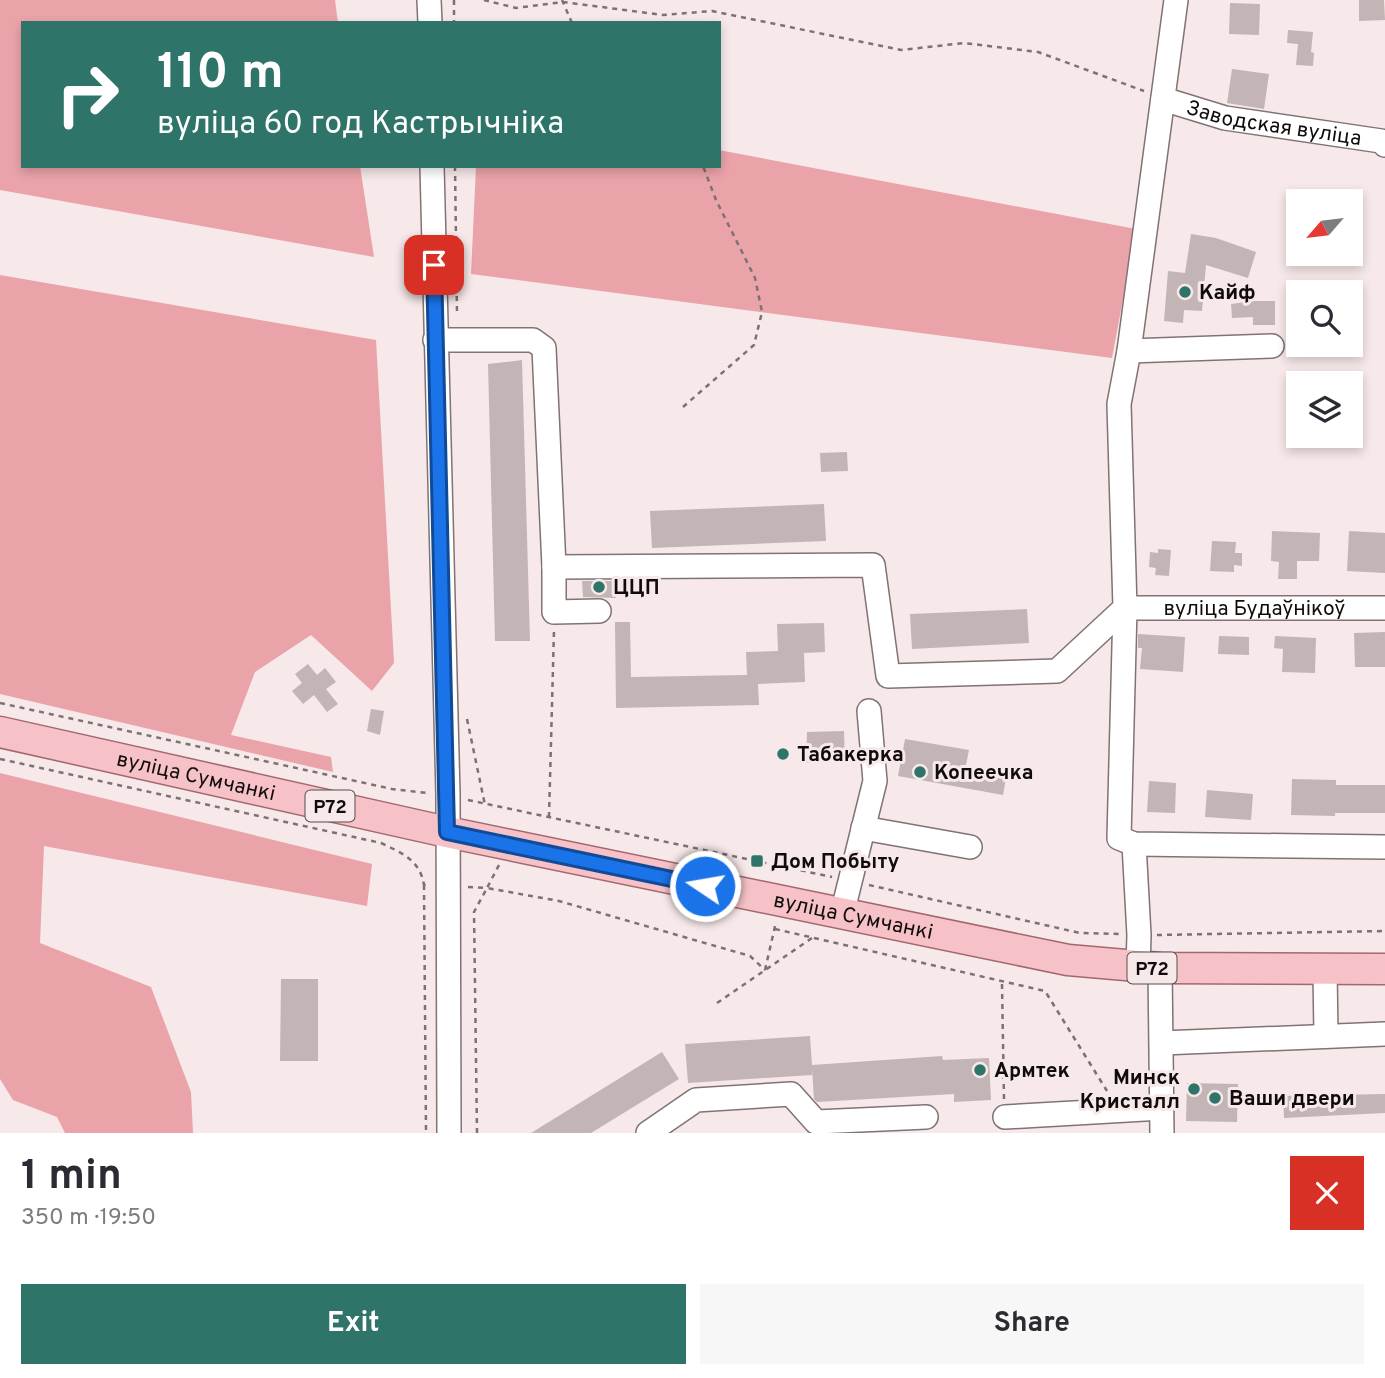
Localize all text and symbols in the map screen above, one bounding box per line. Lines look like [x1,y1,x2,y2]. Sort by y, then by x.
text: 110 m [157,44,284,106]
icon: right [42,49,133,140]
street label: Заводская вуліца [1183,95,1363,153]
text: вуліца 60 год Кастрычніка [157,105,564,145]
north arrow [1286,189,1363,266]
map controls [1286,189,1363,448]
pin [404,235,464,295]
icon: arrive [415,246,453,284]
place label: Кайф [1199,280,1256,307]
button: search [1286,280,1363,357]
marker: Кайф [1177,284,1193,300]
button: layers [1286,371,1363,448]
place label: ЦЦП [613,575,660,602]
marker: ЦЦП [591,579,607,595]
street label: вуліца Будаўнікоў [1163,596,1345,623]
place label: Табакерка [797,742,904,769]
street label: вуліца Сумчанкі [114,746,278,808]
marker: Табакерка [775,746,791,762]
place label: Копеечка [934,760,1033,787]
marker: Копеечка [912,764,928,780]
road number: Р72 [306,790,354,821]
position arrow [668,849,742,923]
place label: Дом Побыту [771,849,900,876]
marker: Дом Побыту [749,853,765,869]
street label: вуліца Сумчанкі [771,888,935,947]
road number: Р72 [1128,952,1176,984]
place label: Армтек [994,1058,1070,1085]
marker: Армтек [972,1062,988,1078]
place label: Минск Кристалл [1080,1065,1180,1116]
marker: Минск Кристалл [1186,1081,1202,1097]
place label: Ваши двери [1229,1086,1355,1113]
marker: Ваши двери [1207,1090,1223,1106]
text: 1 min [21,1151,122,1204]
button: close [1290,1156,1364,1230]
text: 350 m · 19:50 [21,1204,156,1233]
button: Exit [21,1284,686,1364]
button: Share [700,1284,1364,1364]

